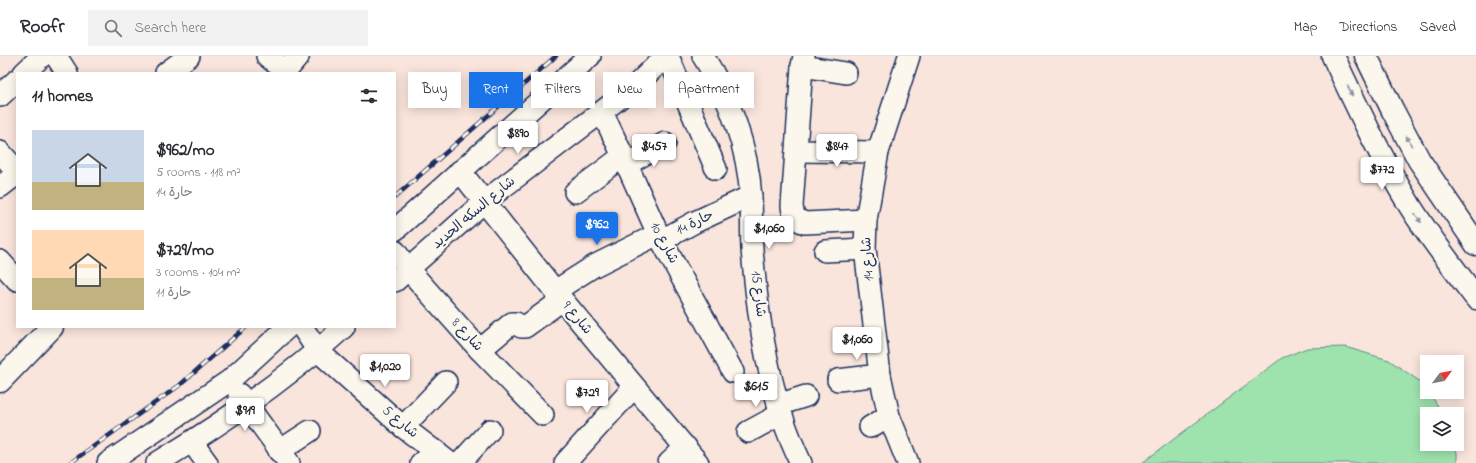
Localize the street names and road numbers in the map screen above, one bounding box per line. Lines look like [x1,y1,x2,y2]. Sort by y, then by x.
street label: شارع السكه الحديد [428,172,520,254]
street label: حارة 14 [673,205,717,241]
street label: شارع 10 [644,219,684,267]
street label: شارع 14 [856,236,880,282]
street label: شارع 15 [745,270,771,318]
street label: شارع 9 [557,297,597,339]
street label: شارع 8 [446,313,488,357]
street label: شارع 5 [377,401,423,443]

